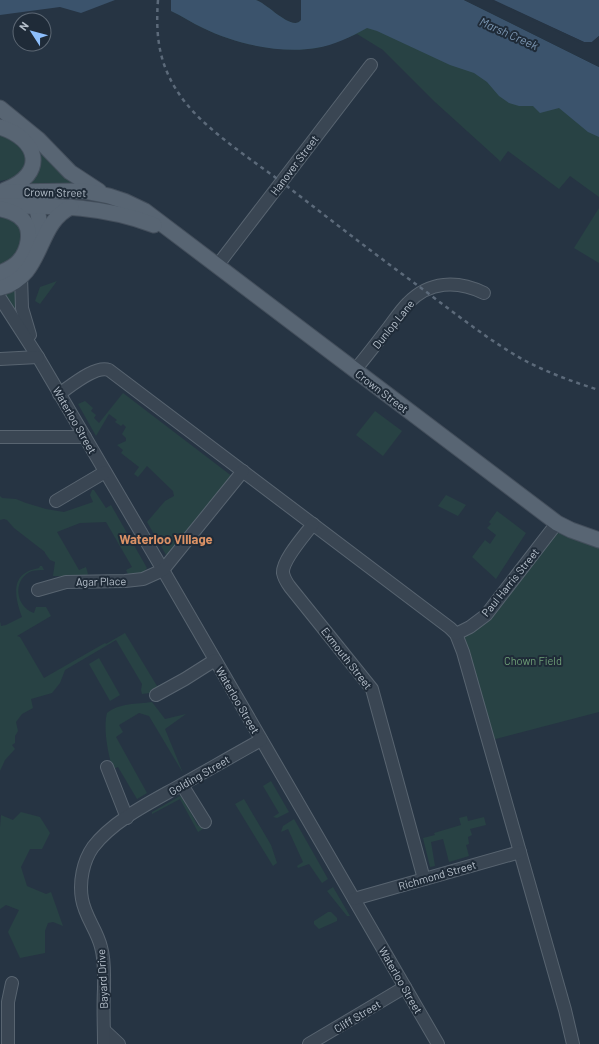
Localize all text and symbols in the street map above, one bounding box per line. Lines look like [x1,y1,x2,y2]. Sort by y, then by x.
north arrow [12,12,52,52]
water label: Marsh Creek [478,14,541,52]
text: N [16,19,31,33]
street label: Hanover Street [267,133,321,197]
street label: Crown Street [24,185,86,199]
street label: Dunlop Lane [369,297,417,351]
street label: Crown Street [353,367,411,415]
street label: Waterloo Street [51,384,99,456]
district label: Waterloo Village [119,531,213,547]
street label: Paul Harris Street [479,545,541,619]
street label: Agar Place [76,574,126,588]
street label: Exmouth Street [319,624,375,692]
park label: Chown Field [504,654,562,667]
street label: Waterloo Street [214,664,262,736]
street label: Golding Street [166,752,232,798]
street label: Richmond Street [397,858,477,892]
street label: Waterloo Street [377,944,425,1016]
street label: Bayard Drive [94,949,110,1009]
street label: Cliff Street [331,997,383,1035]

